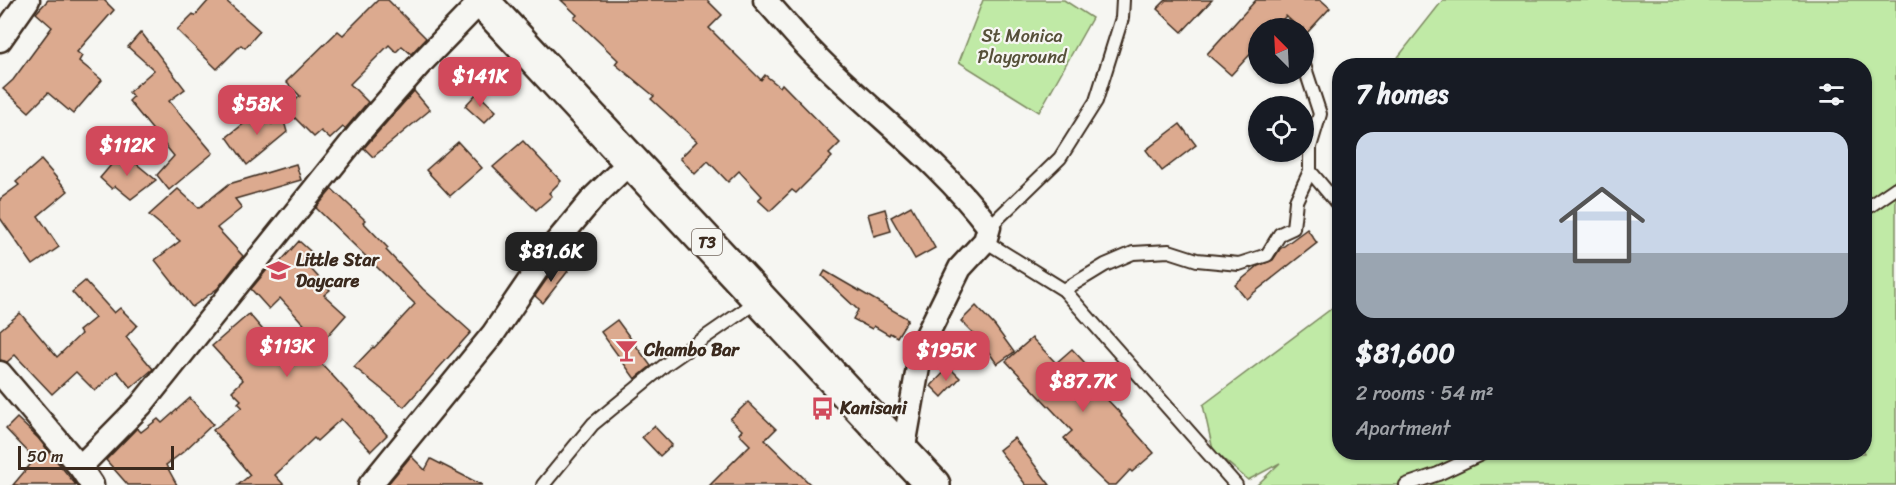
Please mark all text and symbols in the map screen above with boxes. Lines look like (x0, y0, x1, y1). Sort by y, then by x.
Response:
north arrow (1248, 18, 1314, 84)
map controls (1248, 18, 1314, 162)
park label: St Monica Playground (978, 20, 1068, 73)
pin: $141K (438, 57, 522, 108)
text: $141K (452, 59, 508, 94)
text: 7 homes (1356, 71, 1448, 117)
icon: filters (1815, 78, 1848, 111)
pin: $58K (221, 85, 293, 136)
text: $58K (232, 87, 282, 122)
button: locate (1248, 96, 1314, 162)
pin: $112K (85, 126, 169, 177)
text: $112K (100, 128, 154, 163)
icon: home (1548, 171, 1656, 279)
road number: T3 (692, 229, 722, 255)
pin: $81.6K (502, 232, 600, 283)
text: $81.6K (519, 234, 583, 269)
place label: Little Star Daycare (296, 244, 380, 297)
school or university icon: Little Star Daycare (265, 257, 291, 283)
pin: $113K (245, 327, 329, 378)
text: $113K (260, 329, 314, 364)
text: $81,600 (1356, 330, 1455, 376)
pin: $195K (904, 331, 988, 382)
text: $195K (917, 333, 975, 368)
place label: Chambo Bar (643, 334, 740, 366)
bar icon: Chambo Bar (613, 337, 639, 363)
pin: $87.7K (1034, 362, 1132, 413)
text: $87.7K (1050, 364, 1116, 399)
text: 2 rooms · 54 m² (1356, 376, 1494, 411)
place label: Kanisani (839, 392, 908, 424)
bus stop icon: Kanisani (809, 395, 835, 421)
text: Apartment (1356, 411, 1450, 446)
text: 50 m (27, 442, 63, 471)
scale bar (18, 443, 174, 470)

